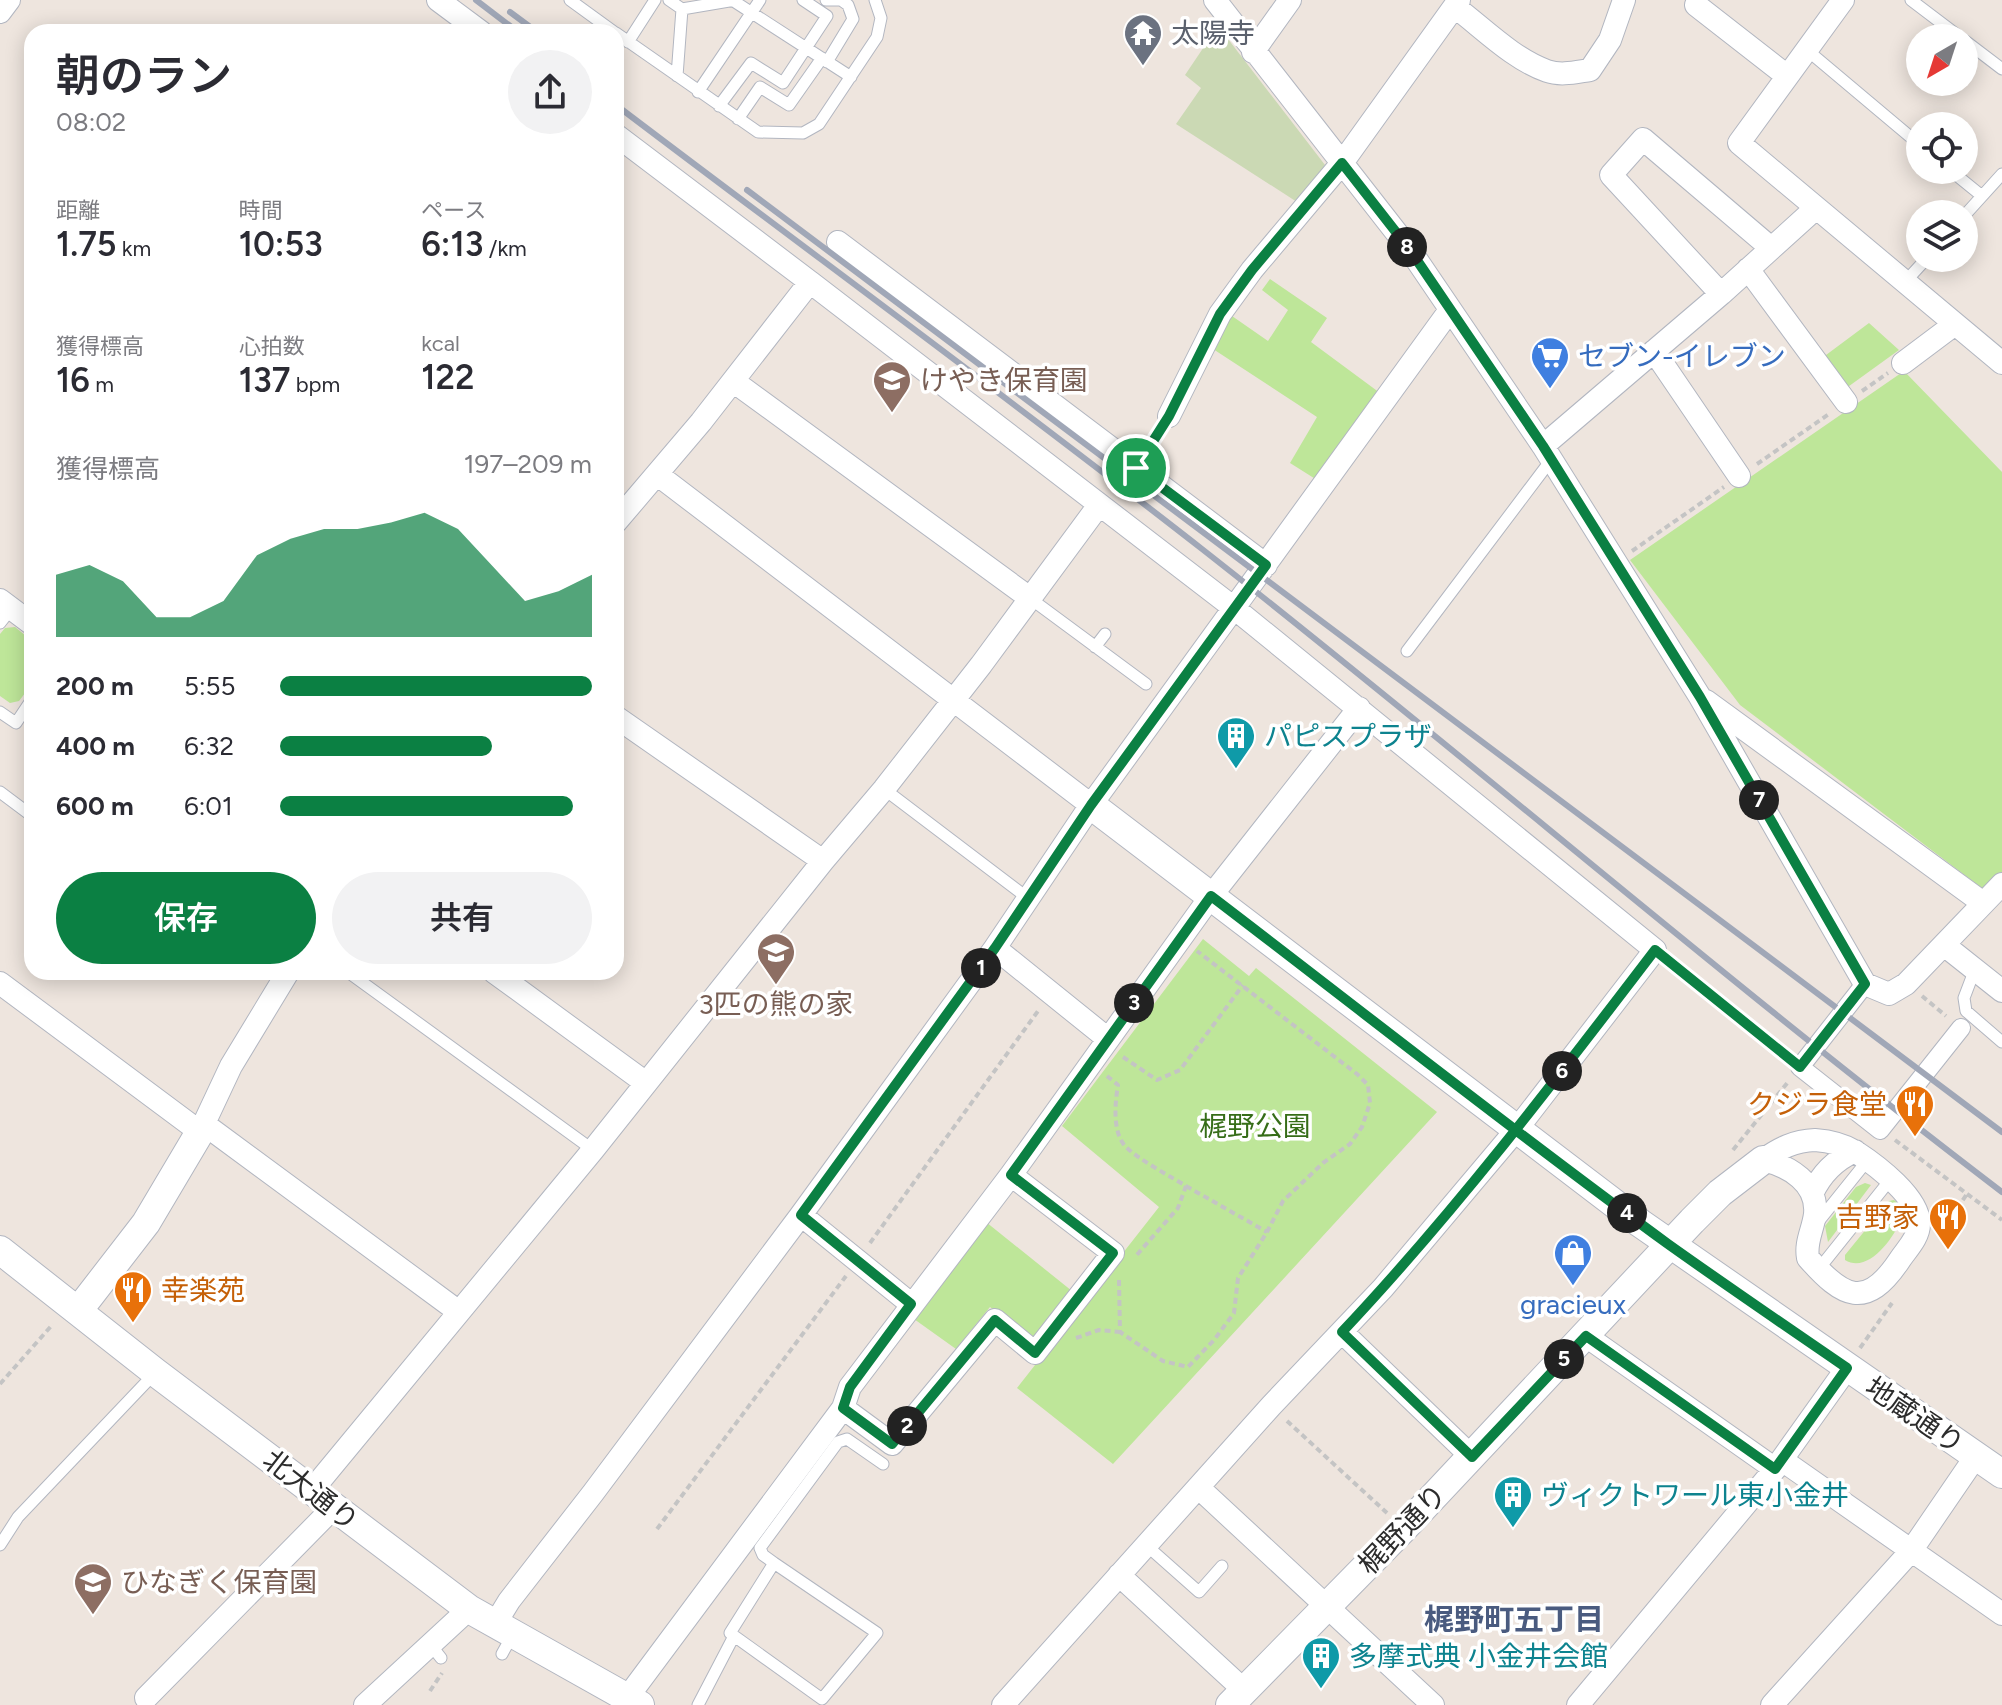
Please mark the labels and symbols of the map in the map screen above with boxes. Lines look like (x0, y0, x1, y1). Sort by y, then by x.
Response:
temple icon: 太陽寺 (1122, 12, 1164, 67)
place label: 太陽寺 (1171, 16, 1255, 50)
north arrow (1906, 24, 1978, 96)
pin: 8 (1387, 227, 1427, 267)
supermarket icon: セブン-イレブン (1529, 335, 1571, 390)
place label: セブン-イレブン (1578, 339, 1786, 373)
school or university icon: けやき保育園 (871, 359, 913, 414)
place label: けやき保育園 (920, 363, 1088, 397)
pin (1102, 434, 1170, 502)
building icon: パピスプラザ (1215, 715, 1257, 770)
place label: パピスプラザ (1264, 719, 1432, 753)
pin: 7 (1739, 780, 1779, 820)
school or university icon: 3匹の熊の家 (755, 931, 797, 986)
pin: 1 (961, 948, 1001, 988)
pin: 3 (1114, 983, 1154, 1023)
place label: 3匹の熊の家 (698, 987, 854, 1021)
pin: 6 (1542, 1051, 1582, 1091)
restaurant icon: クジラ食堂 (1894, 1083, 1936, 1138)
place label: クジラ食堂 (1747, 1087, 1887, 1121)
park label: 梶野公園 (1199, 1109, 1311, 1143)
pin: 4 (1607, 1193, 1647, 1233)
restaurant icon: 吉野家 (1927, 1196, 1969, 1251)
place label: 吉野家 (1836, 1200, 1920, 1234)
shop icon: gracieux (1552, 1232, 1594, 1287)
restaurant icon: 幸楽苑 (112, 1269, 154, 1324)
place label: 幸楽苑 (161, 1273, 245, 1307)
place label: gracieux (1520, 1287, 1627, 1321)
pin: 5 (1544, 1339, 1584, 1379)
street label: 地蔵通り (1859, 1370, 1971, 1460)
pin: 2 (887, 1406, 927, 1446)
street label: 北大通り (256, 1442, 366, 1538)
building icon: ヴィクトワール東小金井 (1492, 1474, 1534, 1529)
street label: 梶野通り (1351, 1477, 1453, 1581)
place label: ヴィクトワール東小金井 (1541, 1478, 1849, 1512)
school or university icon: ひなぎく保育園 (72, 1561, 114, 1616)
place label: ひなぎく保育園 (121, 1565, 318, 1599)
district label: 梶野町五丁目 (1424, 1601, 1604, 1638)
building icon: 多摩式典 小金井会館 (1300, 1635, 1342, 1690)
place label: 多摩式典 小金井会館 (1349, 1639, 1608, 1673)

